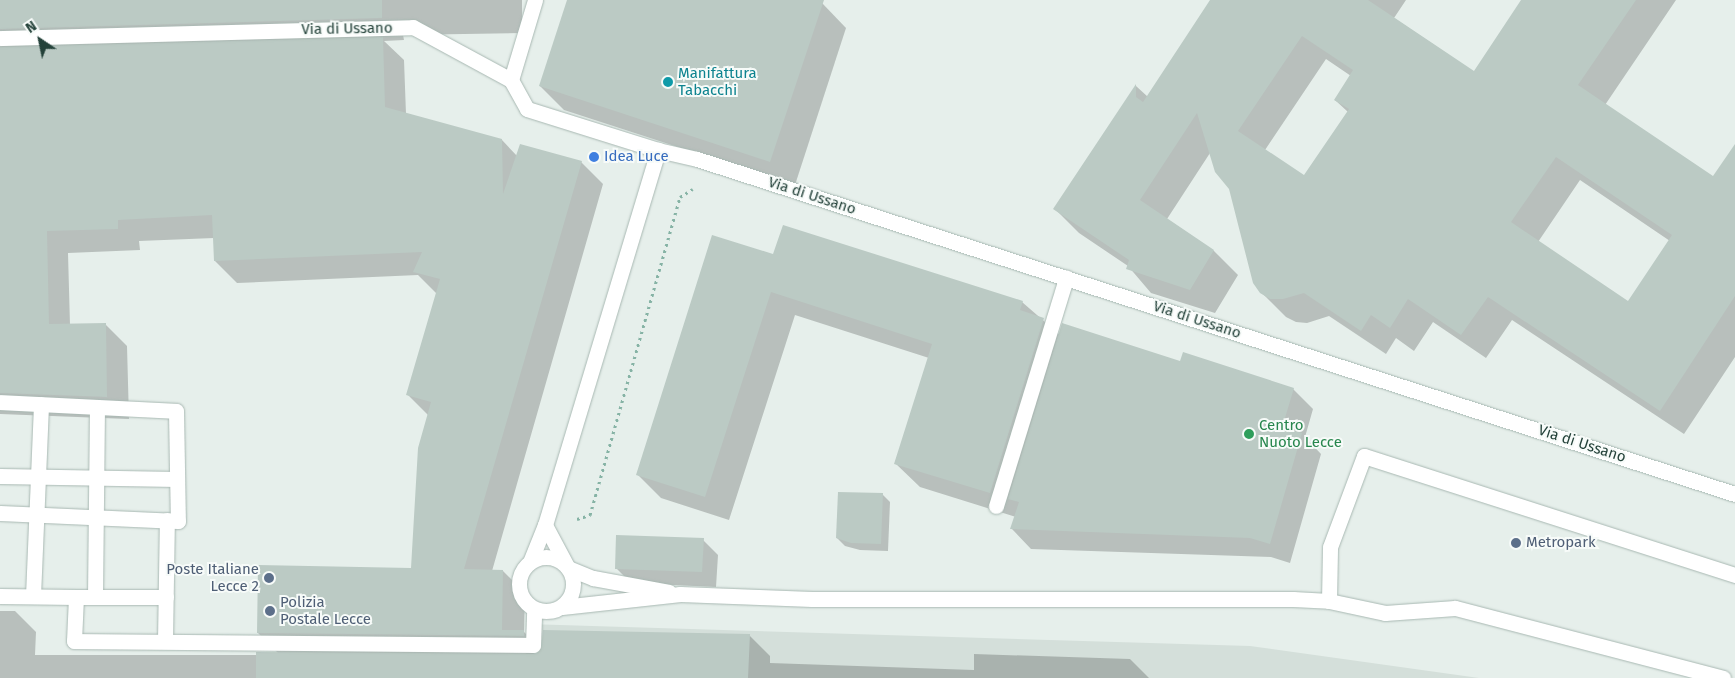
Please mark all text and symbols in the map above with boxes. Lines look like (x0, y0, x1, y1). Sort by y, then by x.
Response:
north arrow (15, 15, 65, 65)
text: N (23, 18, 40, 37)
street label: Via di Ussano (301, 19, 393, 39)
place label: Manifattura Tabacchi (678, 64, 757, 99)
marker: Manifattura Tabacchi (662, 76, 674, 88)
place label: Idea Luce (604, 148, 669, 166)
marker: Idea Luce (588, 151, 600, 163)
street label: Via di Ussano (766, 173, 858, 219)
street label: Via di Ussano (1151, 297, 1243, 343)
place label: Centro Nuoto Lecce (1259, 416, 1342, 451)
street label: Via di Ussano (1536, 421, 1628, 467)
marker: Centro Nuoto Lecce (1243, 428, 1255, 440)
place label: Metropark (1526, 534, 1596, 552)
marker: Metropark (1510, 537, 1522, 549)
place label: Poste Italiane Lecce 2 (166, 560, 259, 595)
marker: Poste Italiane Lecce 2 (263, 572, 275, 584)
place label: Polizia Postale Lecce (280, 593, 371, 628)
marker: Polizia Postale Lecce (264, 605, 276, 617)

